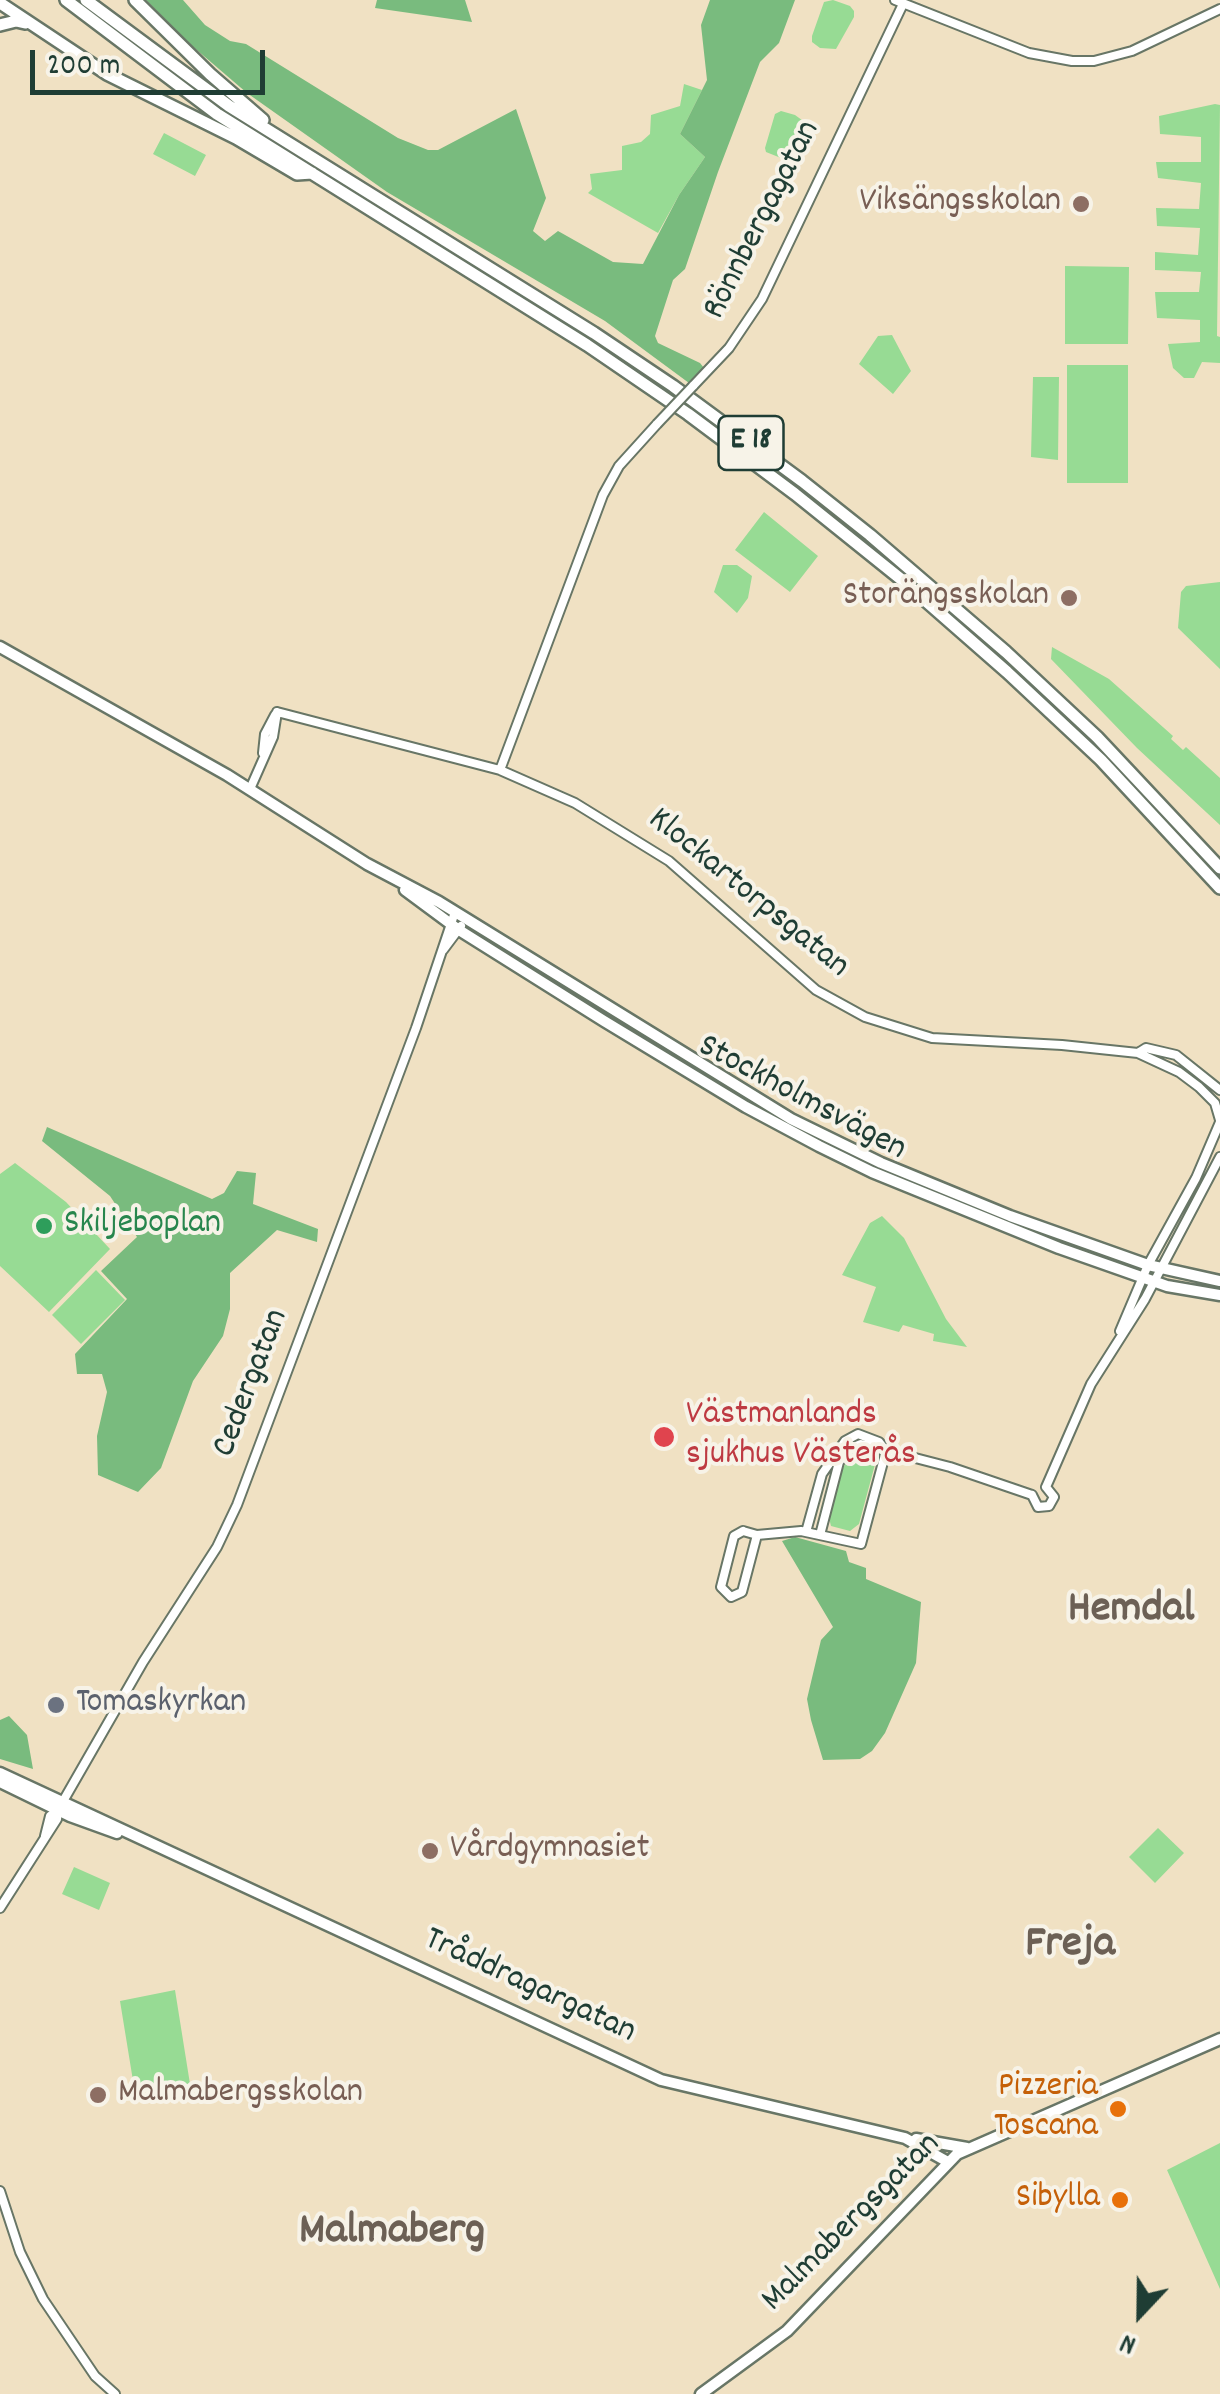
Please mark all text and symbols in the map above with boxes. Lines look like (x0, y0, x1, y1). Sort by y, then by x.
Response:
scale bar (35, 30, 270, 92)
text: 200 m (47, 46, 120, 89)
street label: Rönnbergagatan (696, 115, 832, 327)
place label: Viksängsskolan (859, 183, 1061, 225)
marker: Viksängsskolan (1070, 193, 1092, 215)
road number: E 18 (718, 416, 784, 470)
place label: Storängsskolan (843, 577, 1049, 619)
marker: Storängsskolan (1058, 587, 1080, 609)
street label: Klockartorpsgatan (638, 801, 856, 989)
street label: Stockholmsvägen (690, 1027, 912, 1173)
place label: Skiljeboplan (64, 1205, 221, 1247)
marker: Skiljeboplan (33, 1215, 55, 1237)
street label: Cedergatan (206, 1304, 300, 1464)
place label: Västmanlands sjukhus Västerås (686, 1396, 916, 1478)
marker: Västmanlands sjukhus Västerås (651, 1424, 677, 1450)
district label: Hemdal (1068, 1586, 1194, 1640)
place label: Tomaskyrkan (76, 1684, 246, 1726)
marker: Tomaskyrkan (45, 1694, 67, 1716)
place label: Vårdgymnasiet (450, 1830, 649, 1872)
marker: Vårdgymnasiet (419, 1840, 441, 1862)
street label: Tråddragargatan (417, 1921, 641, 2055)
district label: Freja (1025, 1921, 1115, 1975)
place label: Pizzeria Toscana (994, 2068, 1098, 2150)
place label: Malmabergsskolan (118, 2074, 363, 2116)
marker: Malmabergsskolan (87, 2084, 109, 2106)
marker: Pizzeria Toscana (1107, 2098, 1129, 2120)
street label: Malmabergsgatan (755, 2126, 951, 2322)
place label: Sibylla (1016, 2179, 1100, 2221)
marker: Sibylla (1109, 2189, 1131, 2211)
district label: Malmaberg (299, 2208, 485, 2262)
north arrow (1090, 2264, 1190, 2364)
text: N (1115, 2321, 1143, 2363)

